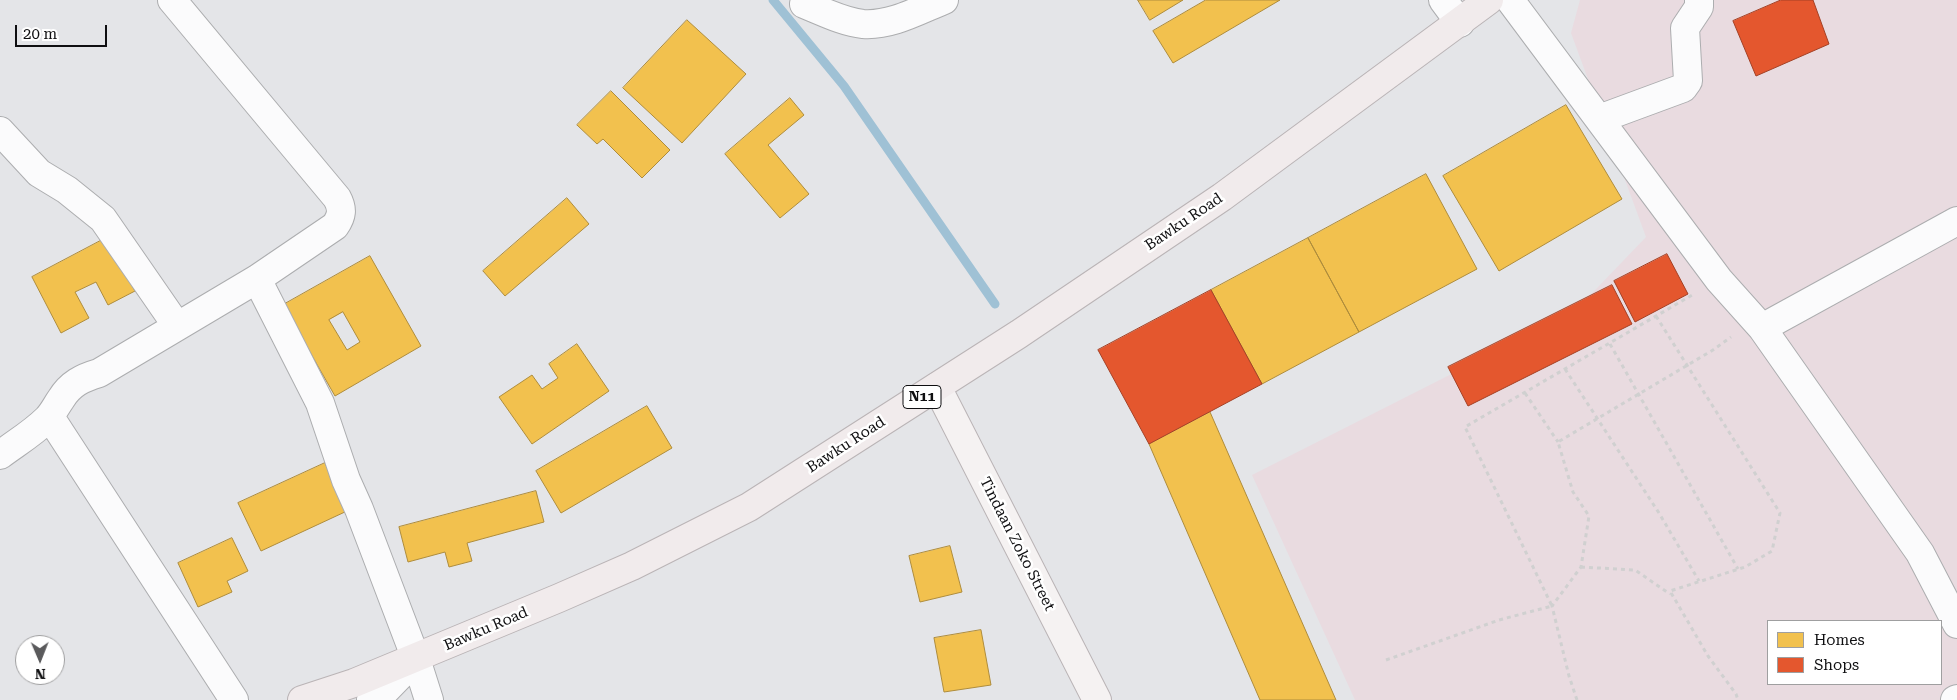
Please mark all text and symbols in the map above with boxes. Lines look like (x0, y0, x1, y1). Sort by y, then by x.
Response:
scale bar (18, 15, 110, 47)
text: 20 m (23, 25, 57, 43)
street label: Bawku Road (1142, 189, 1226, 255)
road number: N11 (903, 386, 941, 408)
street label: Bawku Road (804, 413, 888, 477)
street label: Tindaan Zoko Street (976, 474, 1058, 614)
street label: Bawku Road (441, 603, 531, 655)
legend (1767, 620, 1942, 685)
text: Homes (1814, 631, 1865, 649)
north arrow (15, 635, 65, 685)
text: Shops (1814, 656, 1859, 674)
text: N (35, 666, 46, 682)

